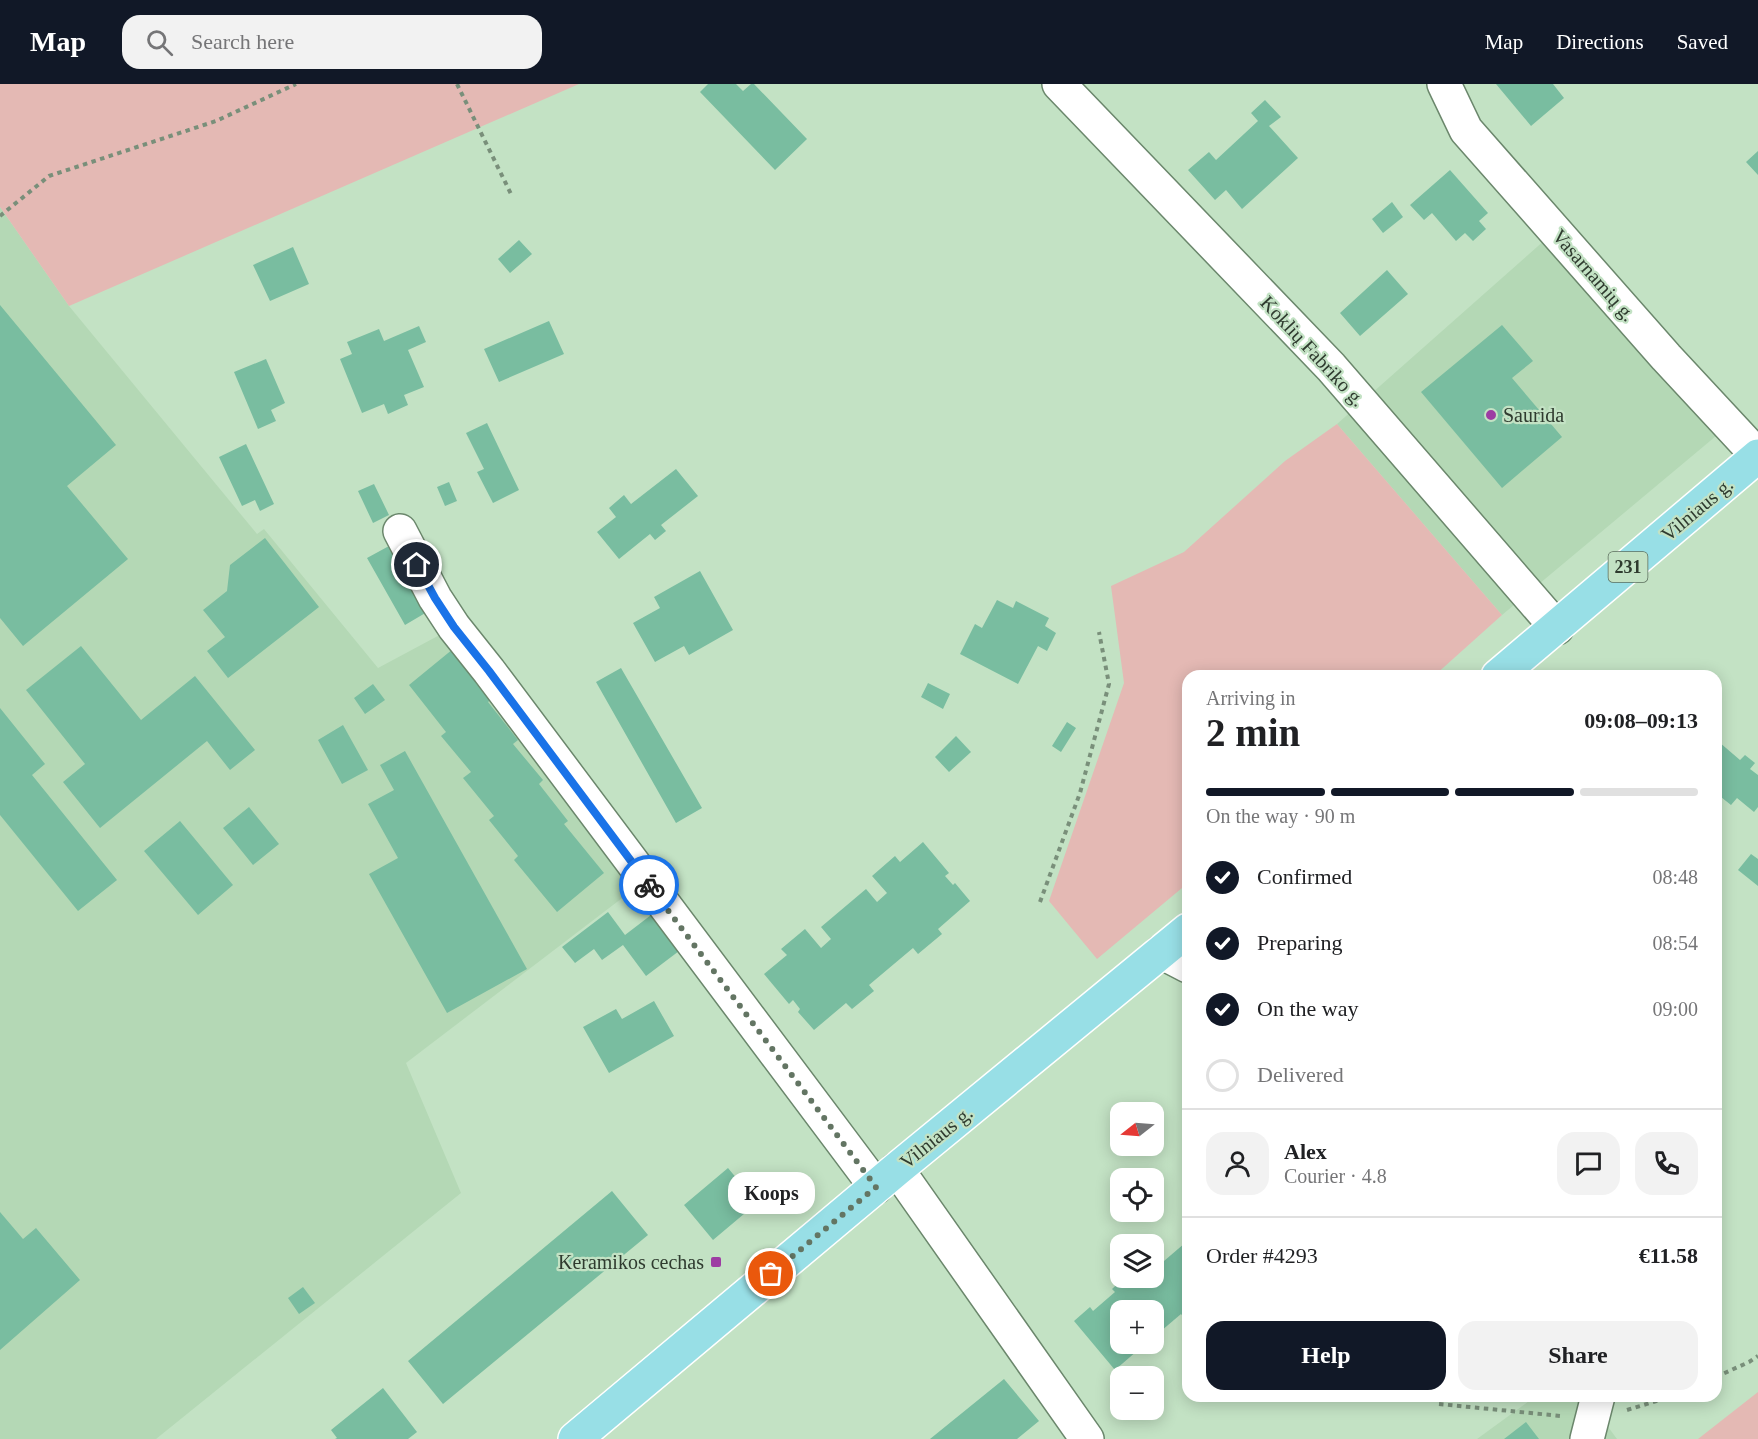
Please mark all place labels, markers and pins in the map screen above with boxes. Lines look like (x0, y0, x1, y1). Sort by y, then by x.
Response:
place label: Saurida (1503, 404, 1564, 426)
marker: Saurida (1484, 408, 1498, 422)
pin (391, 539, 442, 590)
callout: Koops (728, 1172, 814, 1214)
pin (745, 1248, 796, 1299)
place label: Keramikos cechas (558, 1251, 704, 1273)
marker: Keramikos cechas (709, 1255, 723, 1269)

